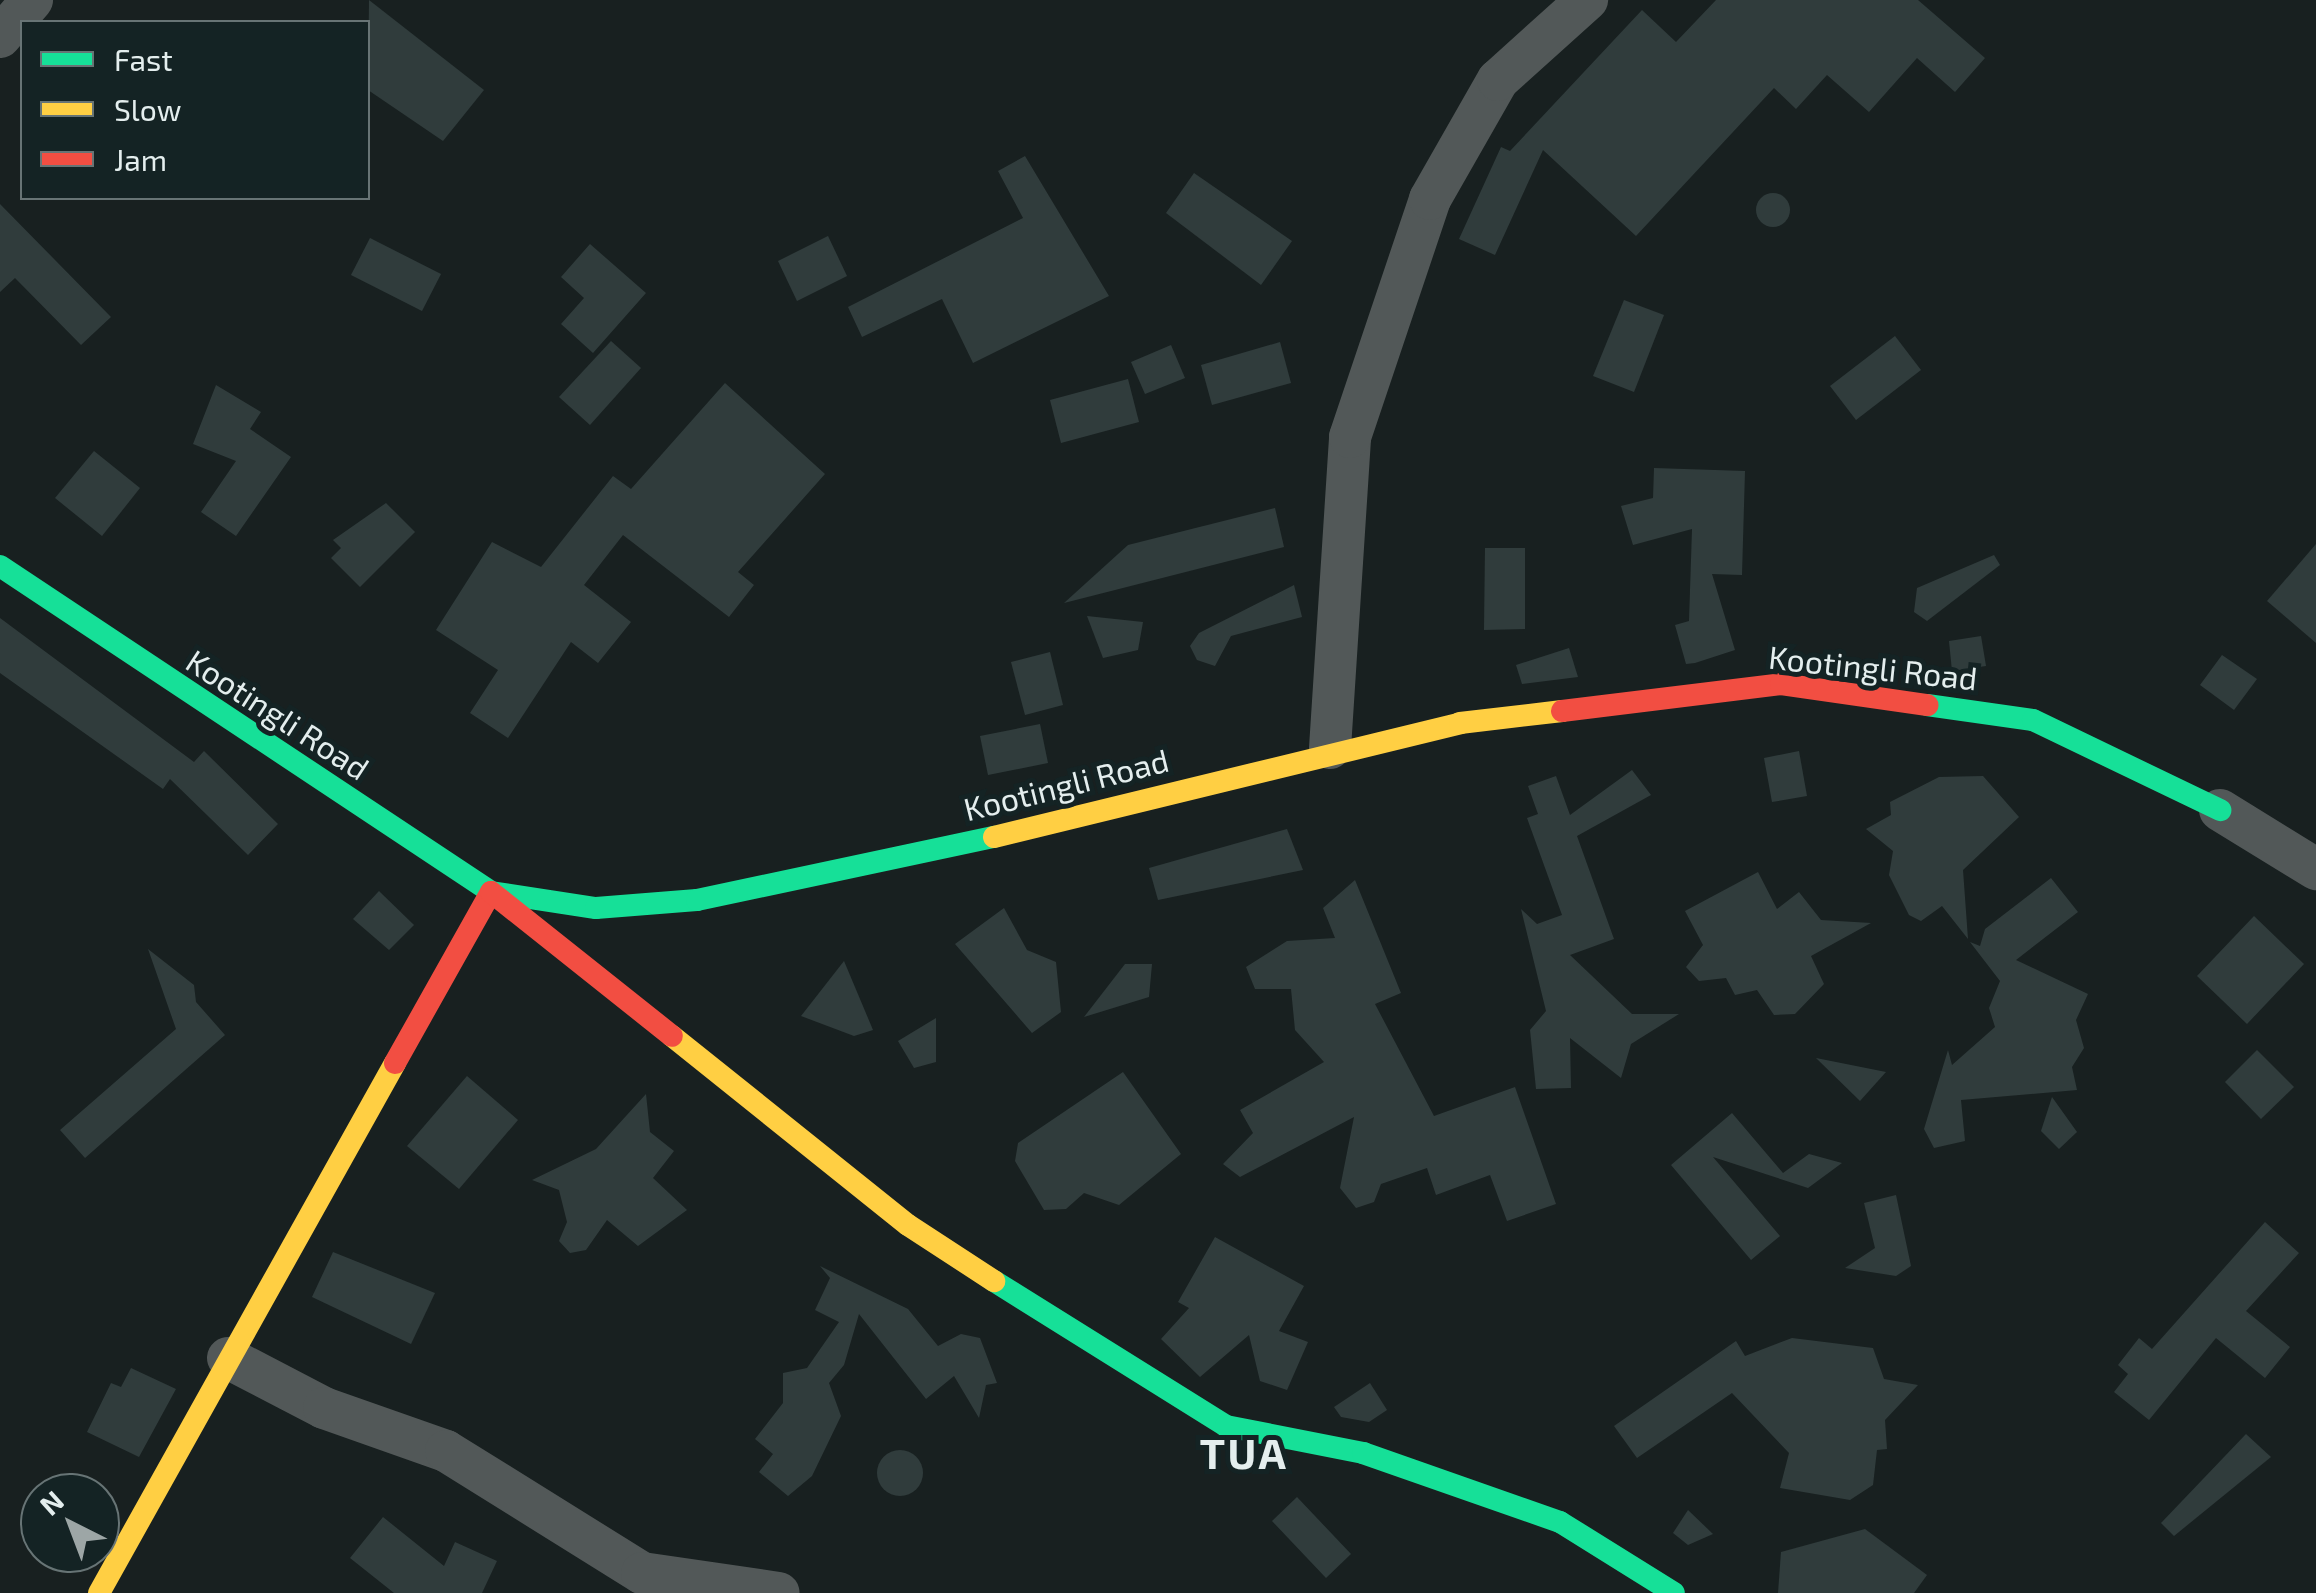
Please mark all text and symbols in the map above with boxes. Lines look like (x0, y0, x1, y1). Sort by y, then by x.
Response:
legend (20, 20, 370, 200)
text: Fast (114, 41, 173, 77)
text: Slow (114, 91, 181, 127)
text: Jam (114, 141, 167, 177)
street label: Kootingli Road (1767, 637, 1979, 697)
street label: Kootingli Road (180, 641, 376, 787)
street label: Kootingli Road (960, 740, 1172, 828)
district label: TUA (1200, 1427, 1288, 1477)
north arrow (20, 1473, 120, 1573)
text: N (32, 1483, 70, 1522)

